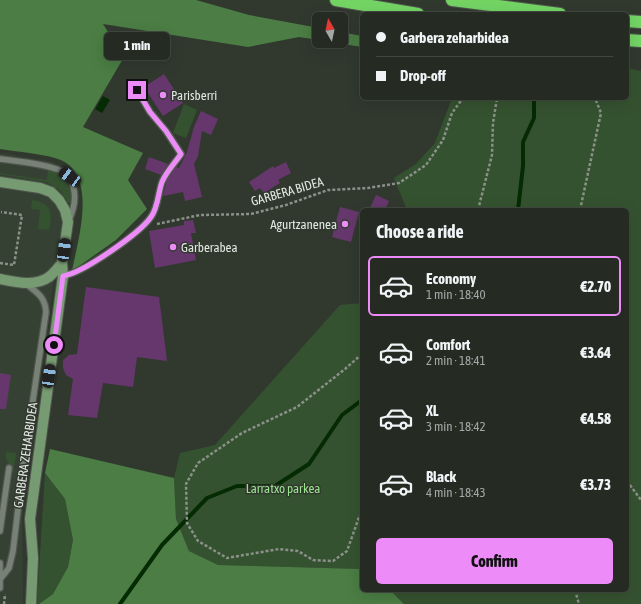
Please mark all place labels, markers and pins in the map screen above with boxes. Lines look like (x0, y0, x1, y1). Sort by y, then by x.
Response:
place label: Parisberri (171, 88, 217, 103)
marker: Parisberri (158, 90, 168, 100)
place label: Agurtzanenea (270, 217, 337, 232)
marker: Agurtzanenea (340, 219, 350, 229)
place label: Garberabea (181, 240, 238, 255)
marker: Garberabea (168, 242, 178, 252)

